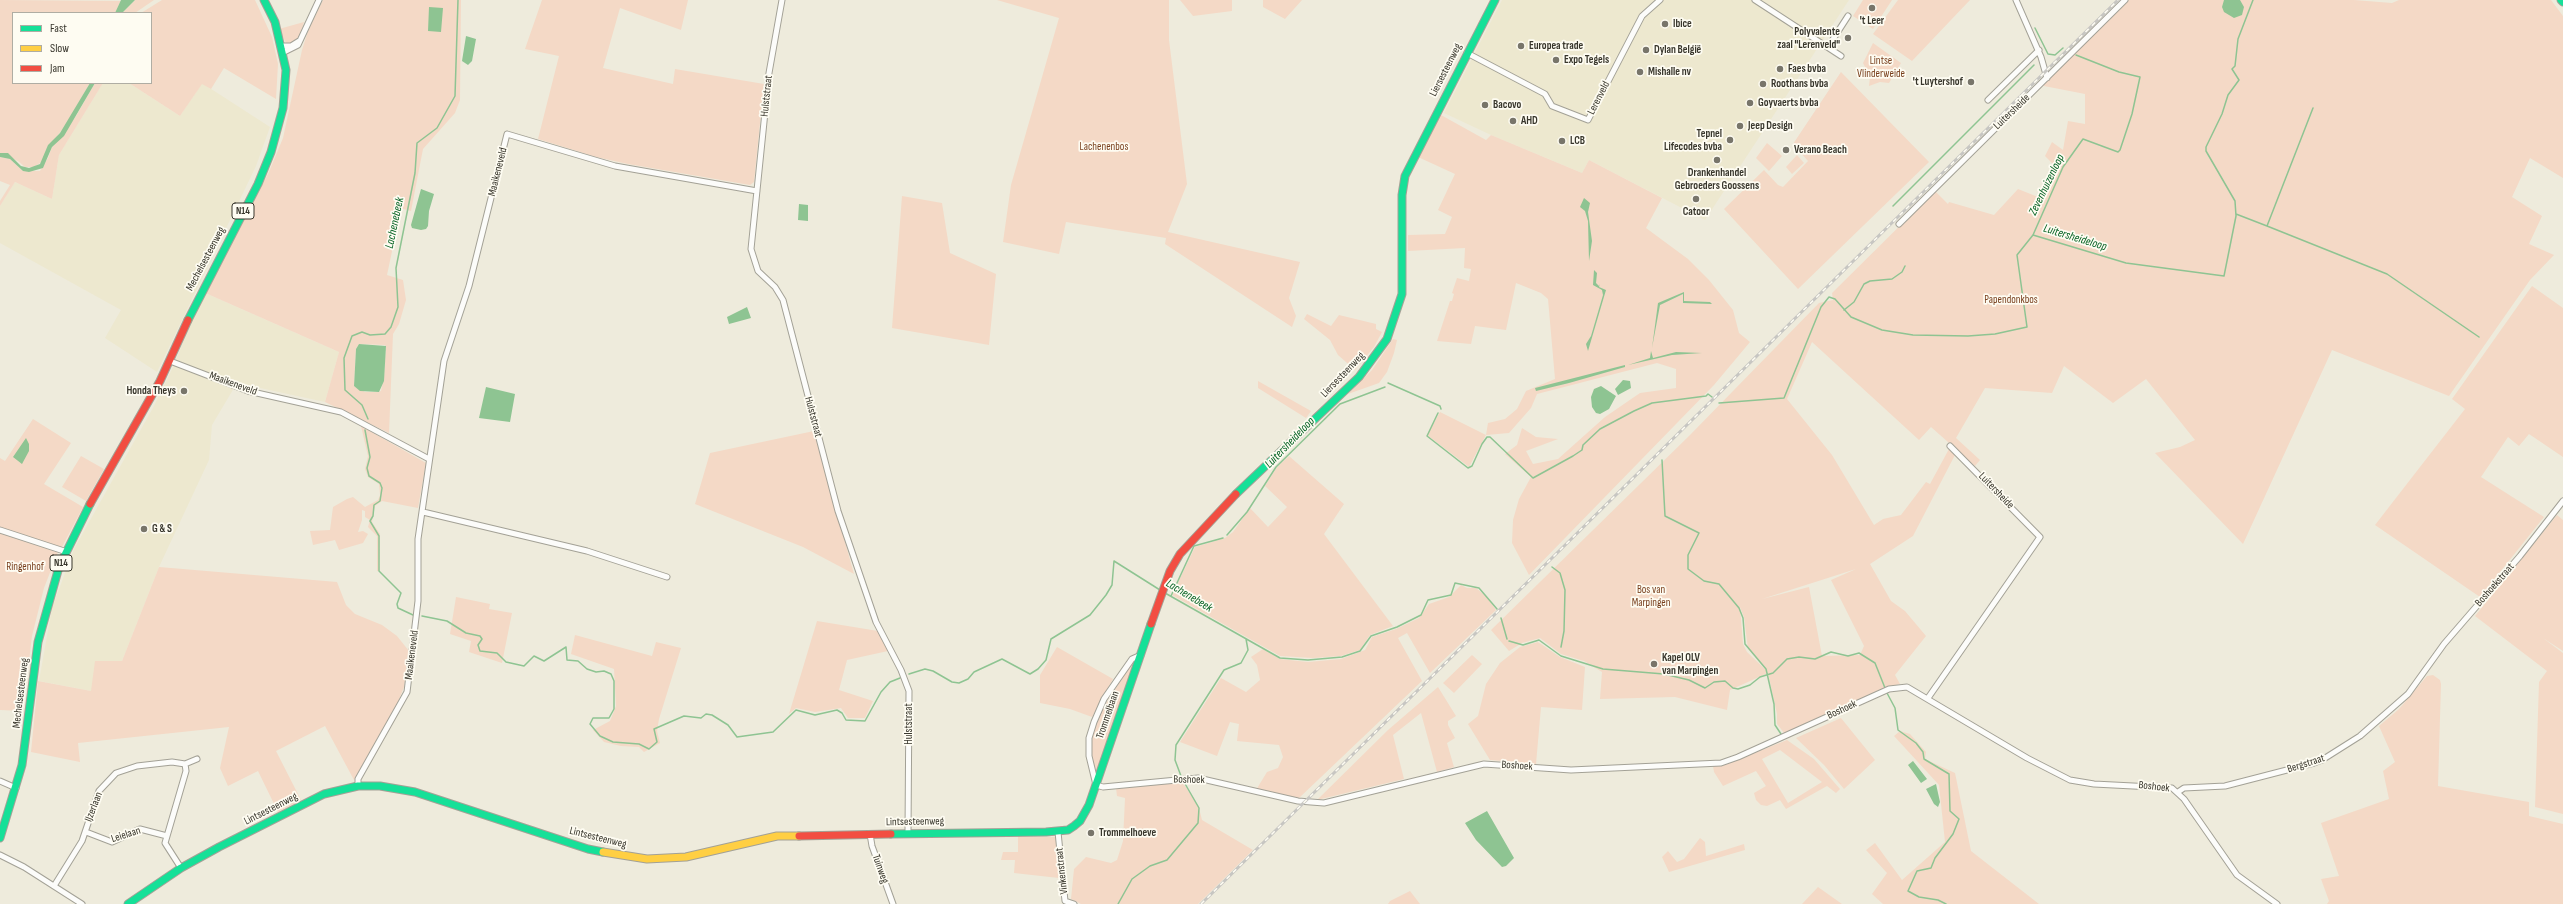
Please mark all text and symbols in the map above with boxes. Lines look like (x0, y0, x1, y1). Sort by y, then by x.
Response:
marker: 't Leer (1867, 3, 1877, 13)
legend (12, 12, 152, 84)
place label: 't Leer (1860, 14, 1884, 28)
place label: Ibice (1673, 17, 1692, 31)
marker: Ibice (1660, 19, 1670, 29)
text: Fast (50, 21, 67, 36)
place label: Polyvalente zaal "Lerenveld" (1777, 25, 1840, 51)
marker: Polyvalente zaal "Lerenveld" (1843, 33, 1853, 43)
place label: Europea trade (1529, 39, 1583, 53)
text: Slow (50, 41, 69, 56)
street label: Liersesteenweg (1427, 41, 1465, 99)
marker: Europea trade (1516, 41, 1526, 51)
place label: Dylan België (1654, 43, 1701, 57)
marker: Dylan België (1641, 45, 1651, 55)
place label: Expo Tegels (1564, 53, 1609, 67)
park label: Lintse Vlinderweide (1857, 54, 1905, 80)
marker: Expo Tegels (1551, 55, 1561, 65)
text: Jam (50, 61, 65, 76)
place label: Faes bvba (1788, 62, 1826, 76)
marker: Faes bvba (1775, 64, 1785, 74)
place label: Mishalle nv (1648, 65, 1691, 79)
marker: Mishalle nv (1635, 67, 1645, 77)
street label: Hulststraat (758, 75, 776, 117)
place label: 't Luytershof (1913, 75, 1963, 89)
place label: Roothans bvba (1771, 77, 1828, 91)
marker: 't Luytershof (1966, 77, 1976, 87)
street label: Lerenveld (1585, 79, 1613, 117)
marker: Roothans bvba (1758, 79, 1768, 89)
street label: Luitersheide (1991, 91, 2033, 133)
place label: Goyvaerts bvba (1758, 96, 1818, 110)
place label: Bacovo (1493, 98, 1521, 112)
marker: Goyvaerts bvba (1745, 98, 1755, 108)
marker: Bacovo (1480, 100, 1490, 110)
place label: AHD (1521, 114, 1538, 128)
marker: AHD (1508, 116, 1518, 126)
place label: Jeep Design (1748, 119, 1793, 133)
marker: Jeep Design (1735, 121, 1745, 131)
place label: Tepnel Lifecodes bvba (1664, 127, 1722, 153)
place label: LCB (1570, 134, 1585, 148)
marker: Tepnel Lifecodes bvba (1725, 135, 1735, 145)
marker: LCB (1557, 136, 1567, 146)
park label: Lachenenbos (1080, 140, 1128, 154)
place label: Verano Beach (1794, 143, 1847, 157)
marker: Verano Beach (1781, 145, 1791, 155)
street label: Maaikeneveld (486, 146, 510, 198)
water label: Zevenhuizenloop (2026, 152, 2068, 218)
marker: Drankenhandel Gebroeders Goossens (1712, 155, 1722, 165)
place label: Drankenhandel Gebroeders Goossens (1675, 166, 1759, 192)
marker: Catoor (1691, 194, 1701, 204)
water label: Lachenebeek (383, 196, 407, 250)
road number: N14 (232, 203, 254, 219)
place label: Catoor (1683, 205, 1709, 219)
water label: Luitersheideloop (2042, 222, 2108, 254)
street label: Mechelsesteenweg (184, 225, 228, 293)
park label: Papendonkbos (1984, 293, 2038, 307)
street label: Liersesteenweg (1318, 350, 1368, 400)
street label: Maaikeneveld (207, 369, 259, 399)
place label: Honda Theys (126, 384, 176, 398)
marker: Honda Theys (179, 386, 189, 396)
street label: Hulststraat (801, 395, 825, 439)
water label: Luitersheideloop (1262, 414, 1318, 472)
street label: Luitersheide (1975, 470, 2017, 512)
place label: G & S (152, 522, 172, 536)
marker: G & S (139, 524, 149, 534)
road number: N14 (50, 555, 72, 571)
park label: Ringenhof (6, 560, 44, 574)
street label: Boshoekstraat (2473, 561, 2517, 609)
water label: Lachenebeek (1163, 576, 1215, 616)
park label: Bos van Marpingen (1632, 583, 1670, 609)
street label: Maaikeneveld (402, 629, 422, 681)
place label: Kapel OLV van Marpingen (1662, 651, 1718, 677)
street label: Mechelsesteenweg (10, 657, 32, 729)
marker: Kapel OLV van Marpingen (1649, 659, 1659, 669)
street label: Trommelbaan (1094, 689, 1122, 741)
street label: Boshoek (1825, 697, 1859, 723)
street label: Hulststraat (902, 703, 916, 745)
street label: Bergstraat (2286, 752, 2326, 776)
street label: Boshoek (1501, 758, 1533, 774)
street label: Boshoek (1173, 773, 1205, 787)
street label: Boshoek (2138, 779, 2170, 795)
street label: IJzerlaan (82, 790, 106, 824)
street label: Lintsesteenweg (242, 790, 300, 828)
street label: Lintsesteenweg (886, 815, 944, 829)
street label: Leielaan (110, 824, 142, 846)
street label: Lintsesteenweg (568, 825, 628, 851)
place label: Trommelhoeve (1099, 826, 1156, 840)
marker: Trommelhoeve (1086, 828, 1096, 838)
street label: Vinkenstraat (1053, 847, 1071, 895)
street label: Tuinweg (869, 853, 891, 885)

